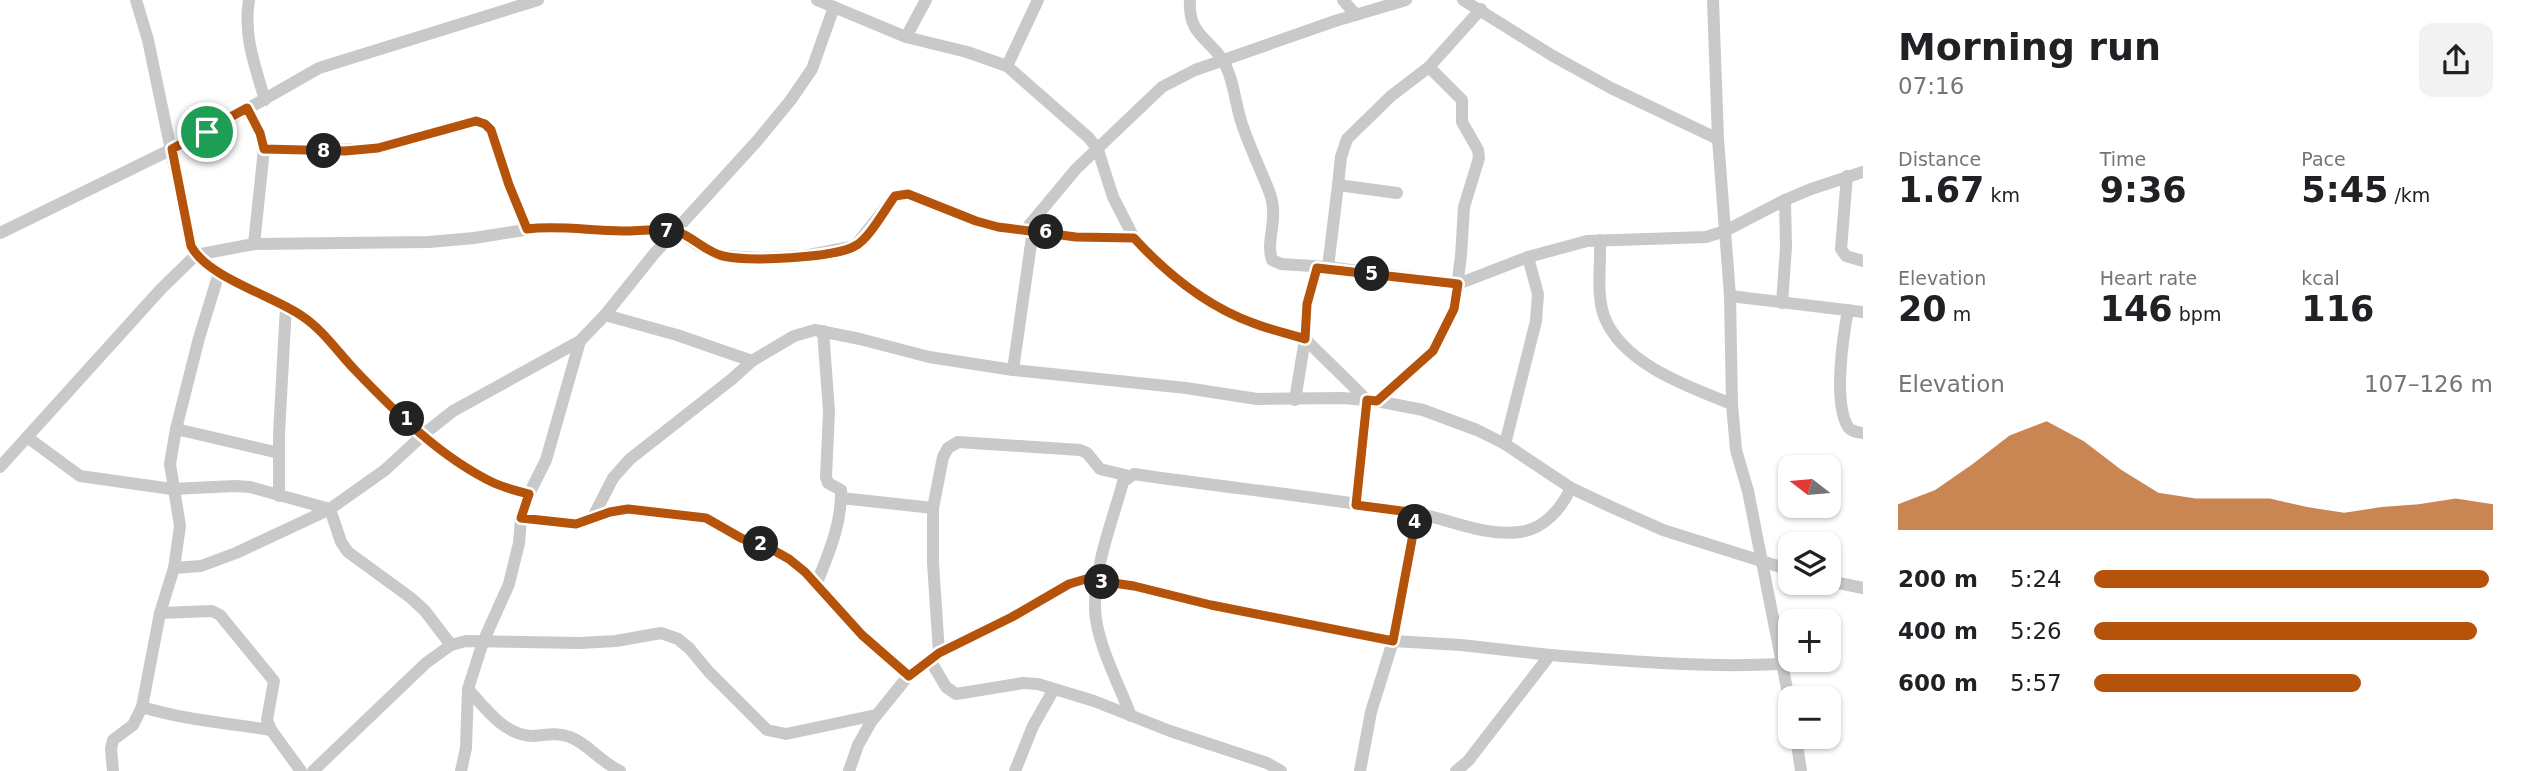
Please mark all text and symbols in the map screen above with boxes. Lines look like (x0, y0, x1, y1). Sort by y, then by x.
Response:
button: share (2419, 23, 2493, 97)
text: Morning run (1898, 25, 2161, 69)
text: 07:16 (1898, 73, 1964, 99)
pin (177, 102, 237, 162)
icon: arrive (188, 113, 226, 151)
pin: 8 (306, 134, 342, 168)
text: 8 (317, 139, 330, 161)
text: Distance (1898, 148, 1981, 170)
text: Time (2100, 148, 2146, 170)
text: Pace (2301, 148, 2346, 170)
text: 1.67 (1898, 170, 1984, 210)
text: 9:36 (2100, 170, 2187, 210)
text: 5:45 (2301, 170, 2388, 210)
text: km (1984, 184, 2020, 206)
text: /km (2388, 184, 2430, 206)
pin: 7 (650, 214, 684, 248)
pin: 6 (1028, 215, 1064, 250)
text: 7 (660, 219, 673, 241)
text: 6 (1039, 220, 1052, 242)
pin: 5 (1354, 256, 1390, 292)
text: 5 (1365, 262, 1378, 284)
text: Elevation (1898, 267, 1986, 289)
text: Heart rate (2100, 267, 2197, 289)
text: kcal (2301, 267, 2340, 289)
text: 20 (1898, 289, 1947, 329)
text: 146 (2100, 289, 2173, 329)
text: 116 (2301, 289, 2374, 329)
text: m (1947, 303, 1971, 325)
text: bpm (2173, 303, 2221, 325)
text: Elevation (1898, 371, 2005, 397)
text: 107–126 m (2364, 371, 2493, 397)
pin: 1 (390, 402, 424, 436)
text: 1 (400, 407, 413, 429)
north arrow (1778, 455, 1841, 518)
map controls (1778, 455, 1841, 749)
pin: 4 (1398, 504, 1432, 540)
text: 4 (1408, 510, 1421, 532)
pin: 2 (744, 526, 778, 562)
text: 2 (754, 532, 767, 554)
button: layers (1778, 532, 1841, 595)
pin: 3 (1084, 564, 1120, 600)
text: 200 m (1898, 566, 1978, 592)
text: 5:24 (2010, 566, 2062, 592)
text: 3 (1095, 570, 1108, 592)
button: + (1778, 609, 1841, 672)
text: 400 m (1898, 618, 1978, 644)
text: 5:26 (2010, 618, 2062, 644)
text: 600 m (1898, 670, 1978, 696)
text: 5:57 (2010, 670, 2062, 696)
button: − (1778, 686, 1841, 749)

